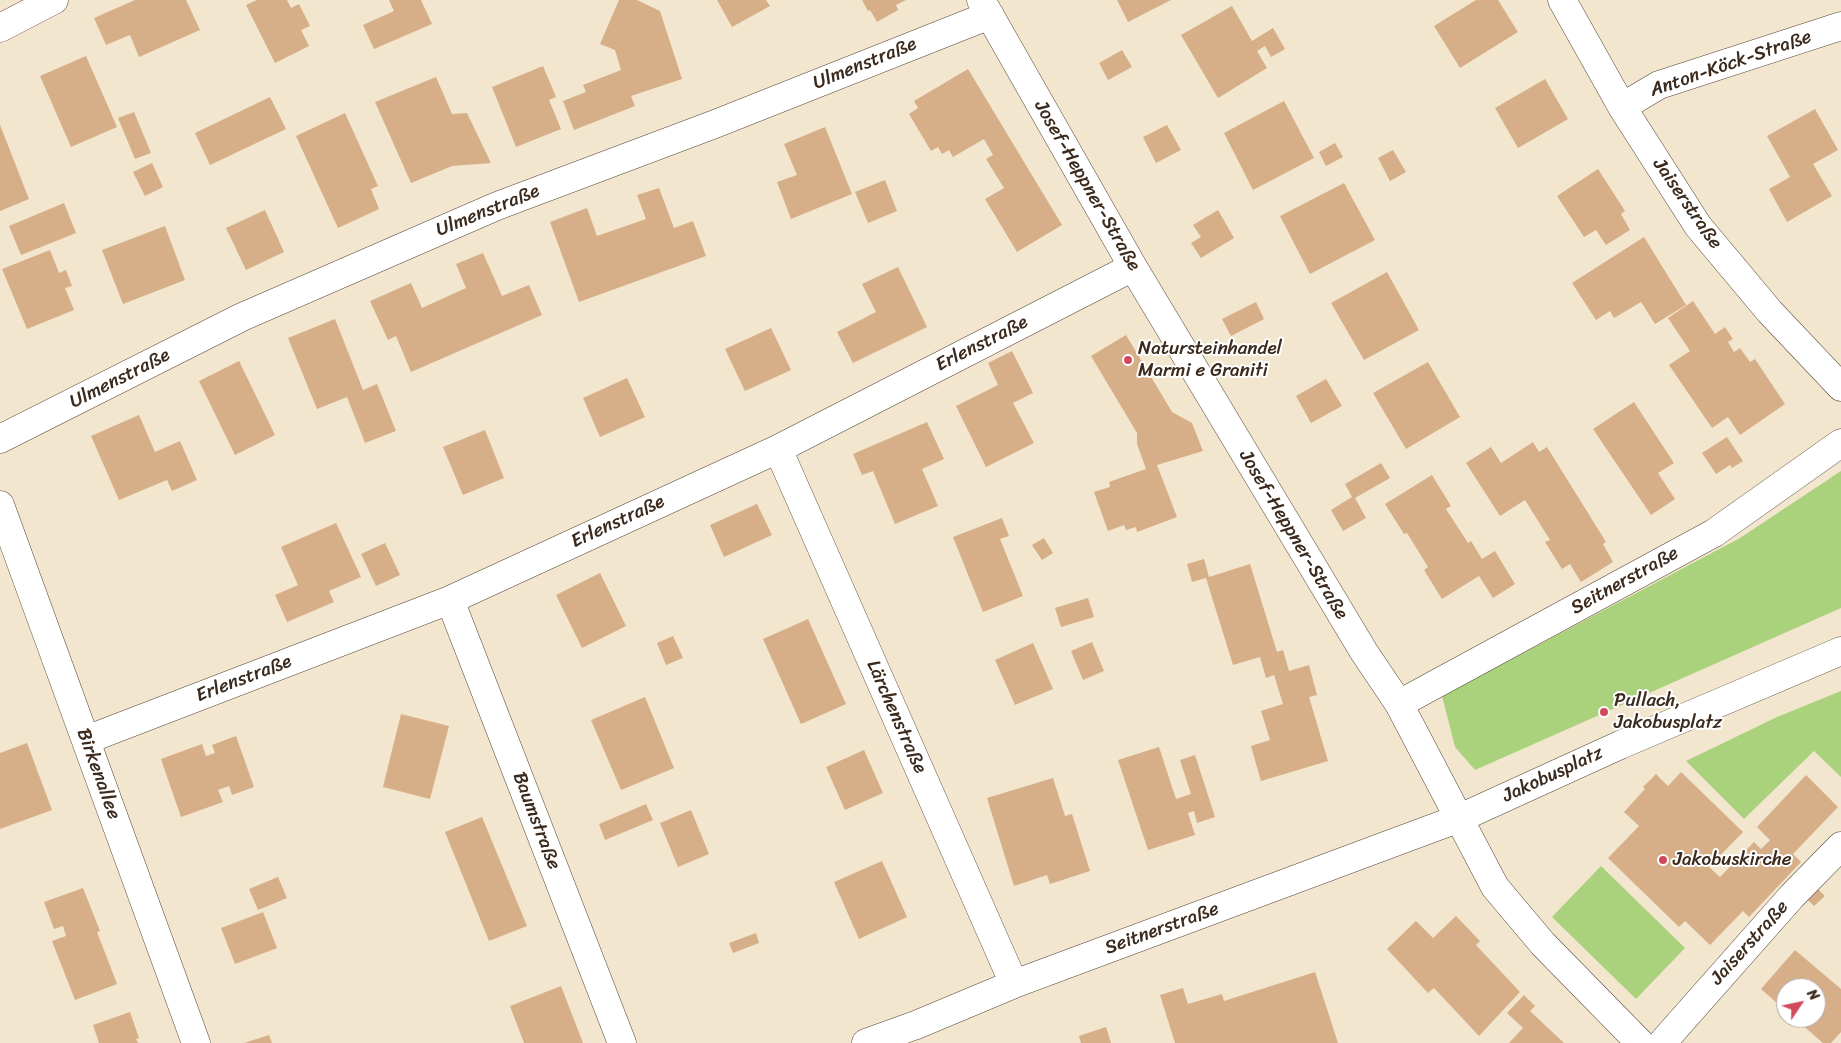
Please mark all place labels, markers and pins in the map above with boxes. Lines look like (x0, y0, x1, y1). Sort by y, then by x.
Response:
place label: Natursteinhandel Marmi e Graniti (1138, 338, 1282, 382)
marker: Natursteinhandel Marmi e Graniti (1122, 354, 1134, 366)
place label: Pullach, Jakobusplatz (1614, 690, 1722, 734)
marker: Pullach, Jakobusplatz (1598, 706, 1610, 718)
place label: Jakobuskirche (1673, 849, 1792, 871)
marker: Jakobuskirche (1657, 854, 1669, 866)

